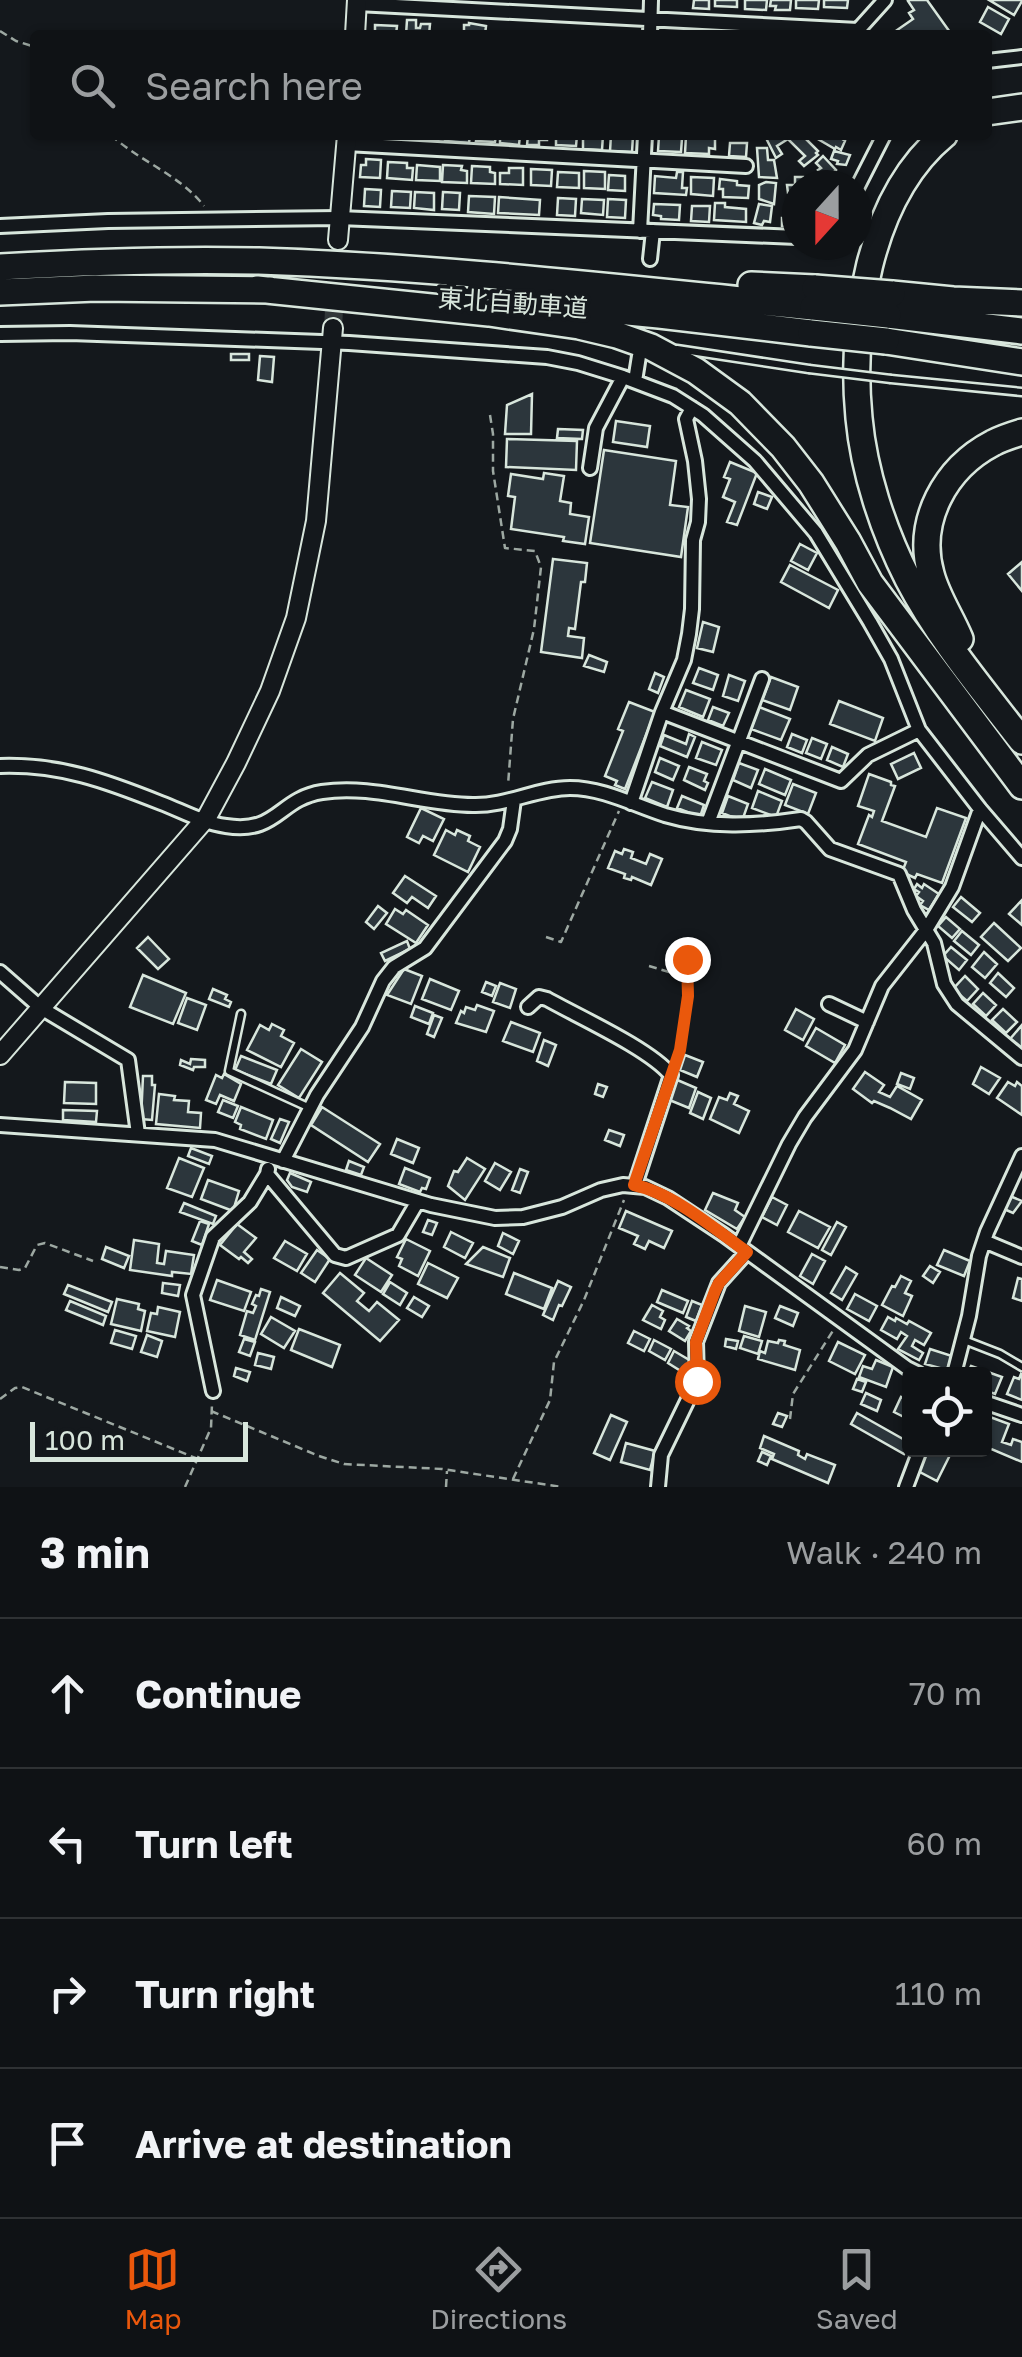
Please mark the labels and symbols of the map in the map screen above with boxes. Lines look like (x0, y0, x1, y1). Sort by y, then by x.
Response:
north arrow (782, 170, 872, 260)
street label: 東北自動車道 (437, 282, 589, 323)
route end (665, 937, 711, 983)
route start (675, 1359, 721, 1405)
scale bar (30, 1417, 248, 1462)

